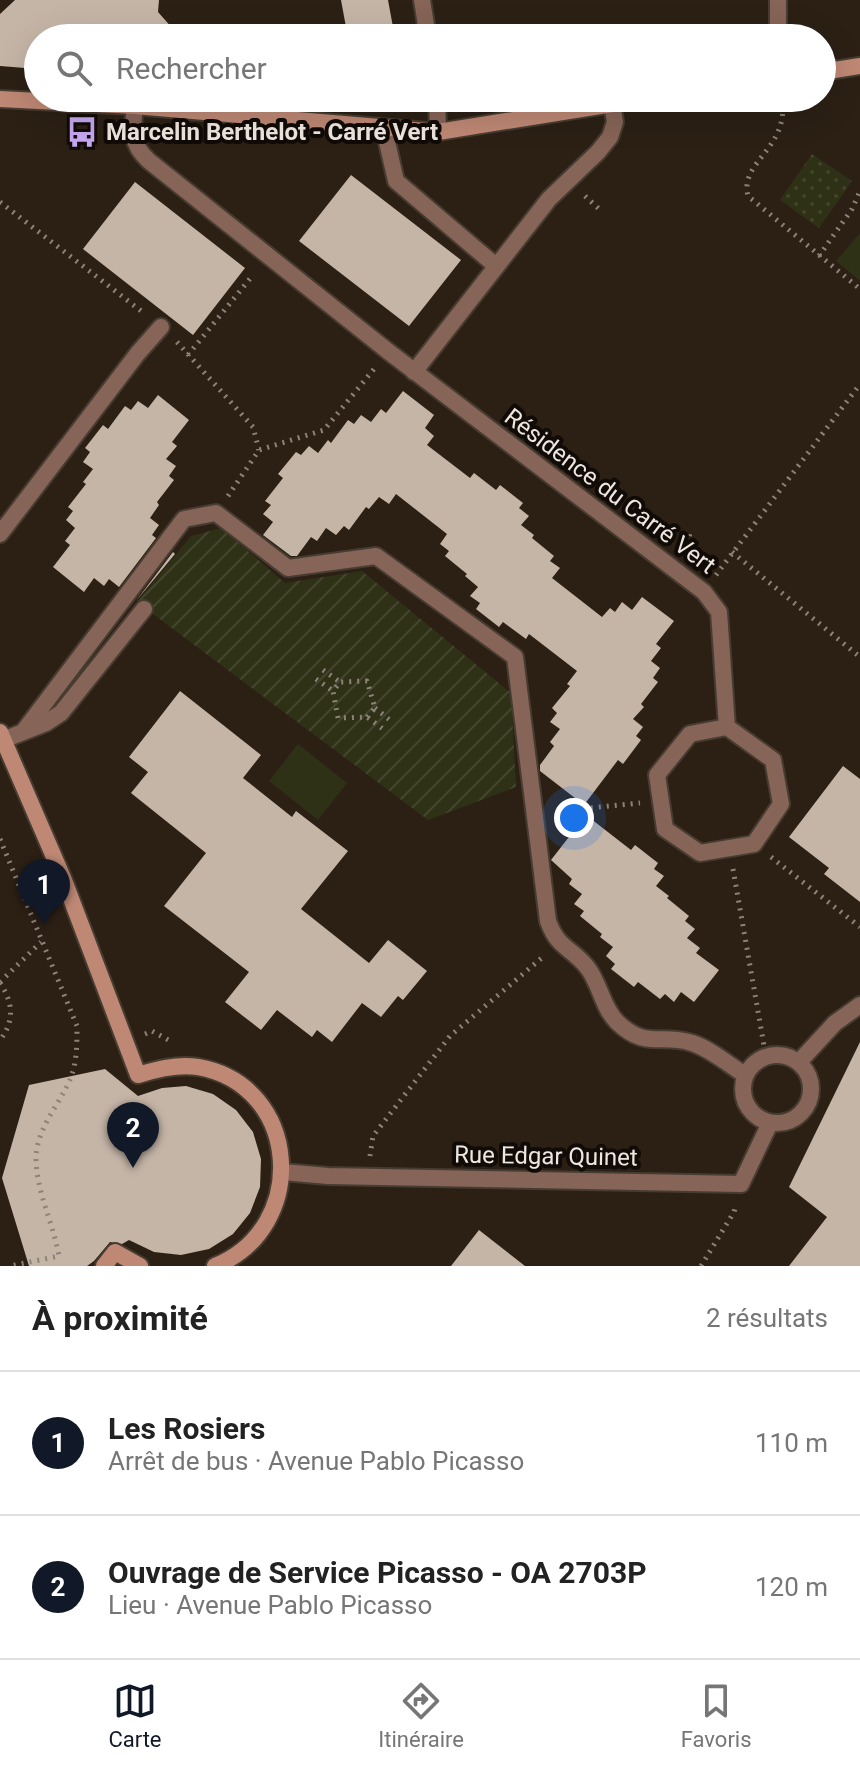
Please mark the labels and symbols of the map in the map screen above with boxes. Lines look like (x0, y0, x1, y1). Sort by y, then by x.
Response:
bus stop icon: Marcelin Berthelot - Carré Vert (65, 115, 99, 149)
place label: Marcelin Berthelot - Carré Vert (106, 118, 438, 146)
street label: Résidence du Carré Vert (499, 403, 721, 580)
your location (554, 798, 594, 838)
pin: 1 (18, 859, 70, 925)
pin: 2 (107, 1102, 159, 1168)
street label: Rue Edgar Quinet (454, 1140, 638, 1172)

